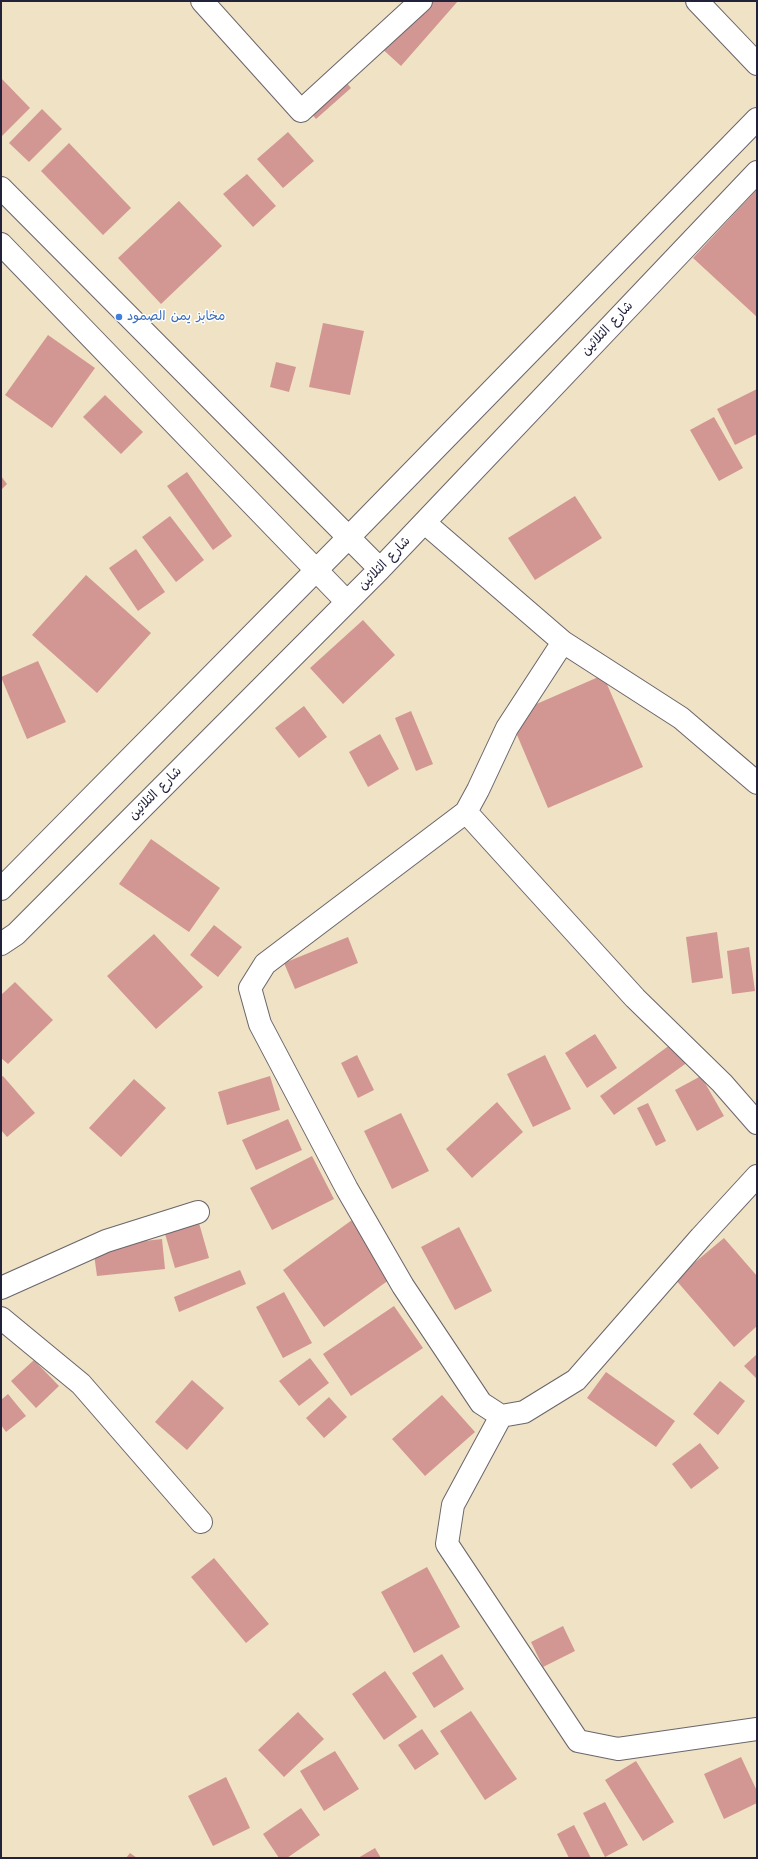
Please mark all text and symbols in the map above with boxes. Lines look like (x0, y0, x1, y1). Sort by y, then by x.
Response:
street label: شارع الثلاثين (579, 299, 637, 359)
place label: مخابز يمن الصمود (127, 309, 225, 325)
marker: مخابز يمن الصمود (114, 312, 124, 322)
street label: شارع الثلاثين (356, 534, 414, 594)
street label: شارع الثلاثين (126, 764, 186, 824)

